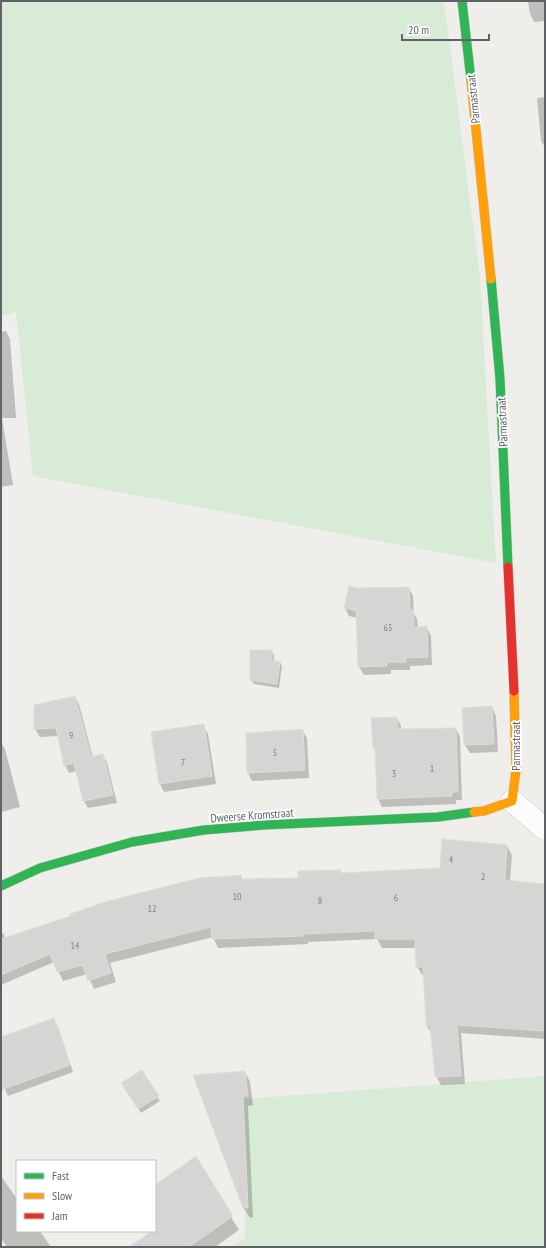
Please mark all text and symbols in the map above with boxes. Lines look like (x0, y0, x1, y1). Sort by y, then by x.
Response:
scale bar (402, 16, 489, 42)
text: 20 m (408, 22, 429, 37)
street label: Parmastraat (463, 73, 483, 124)
street label: Parmastraat (493, 396, 511, 447)
house number: 65 (384, 621, 393, 634)
street label: Parmastraat (508, 721, 523, 771)
house number: 9 (69, 729, 73, 742)
house number: 5 (273, 746, 277, 759)
house number: 7 (181, 756, 185, 769)
house number: 1 (430, 762, 434, 775)
house number: 3 (392, 767, 396, 780)
street label: Dweerse Kromstraat (210, 805, 295, 825)
house number: 4 (449, 853, 454, 866)
house number: 2 (481, 870, 485, 883)
house number: 10 (233, 890, 242, 903)
house number: 6 (394, 891, 399, 904)
house number: 8 (318, 894, 322, 907)
house number: 12 (148, 902, 157, 915)
house number: 14 (71, 939, 80, 952)
legend (16, 1160, 156, 1232)
text: Fast (52, 1168, 70, 1183)
text: Slow (52, 1188, 73, 1203)
text: Jam (51, 1208, 68, 1223)

